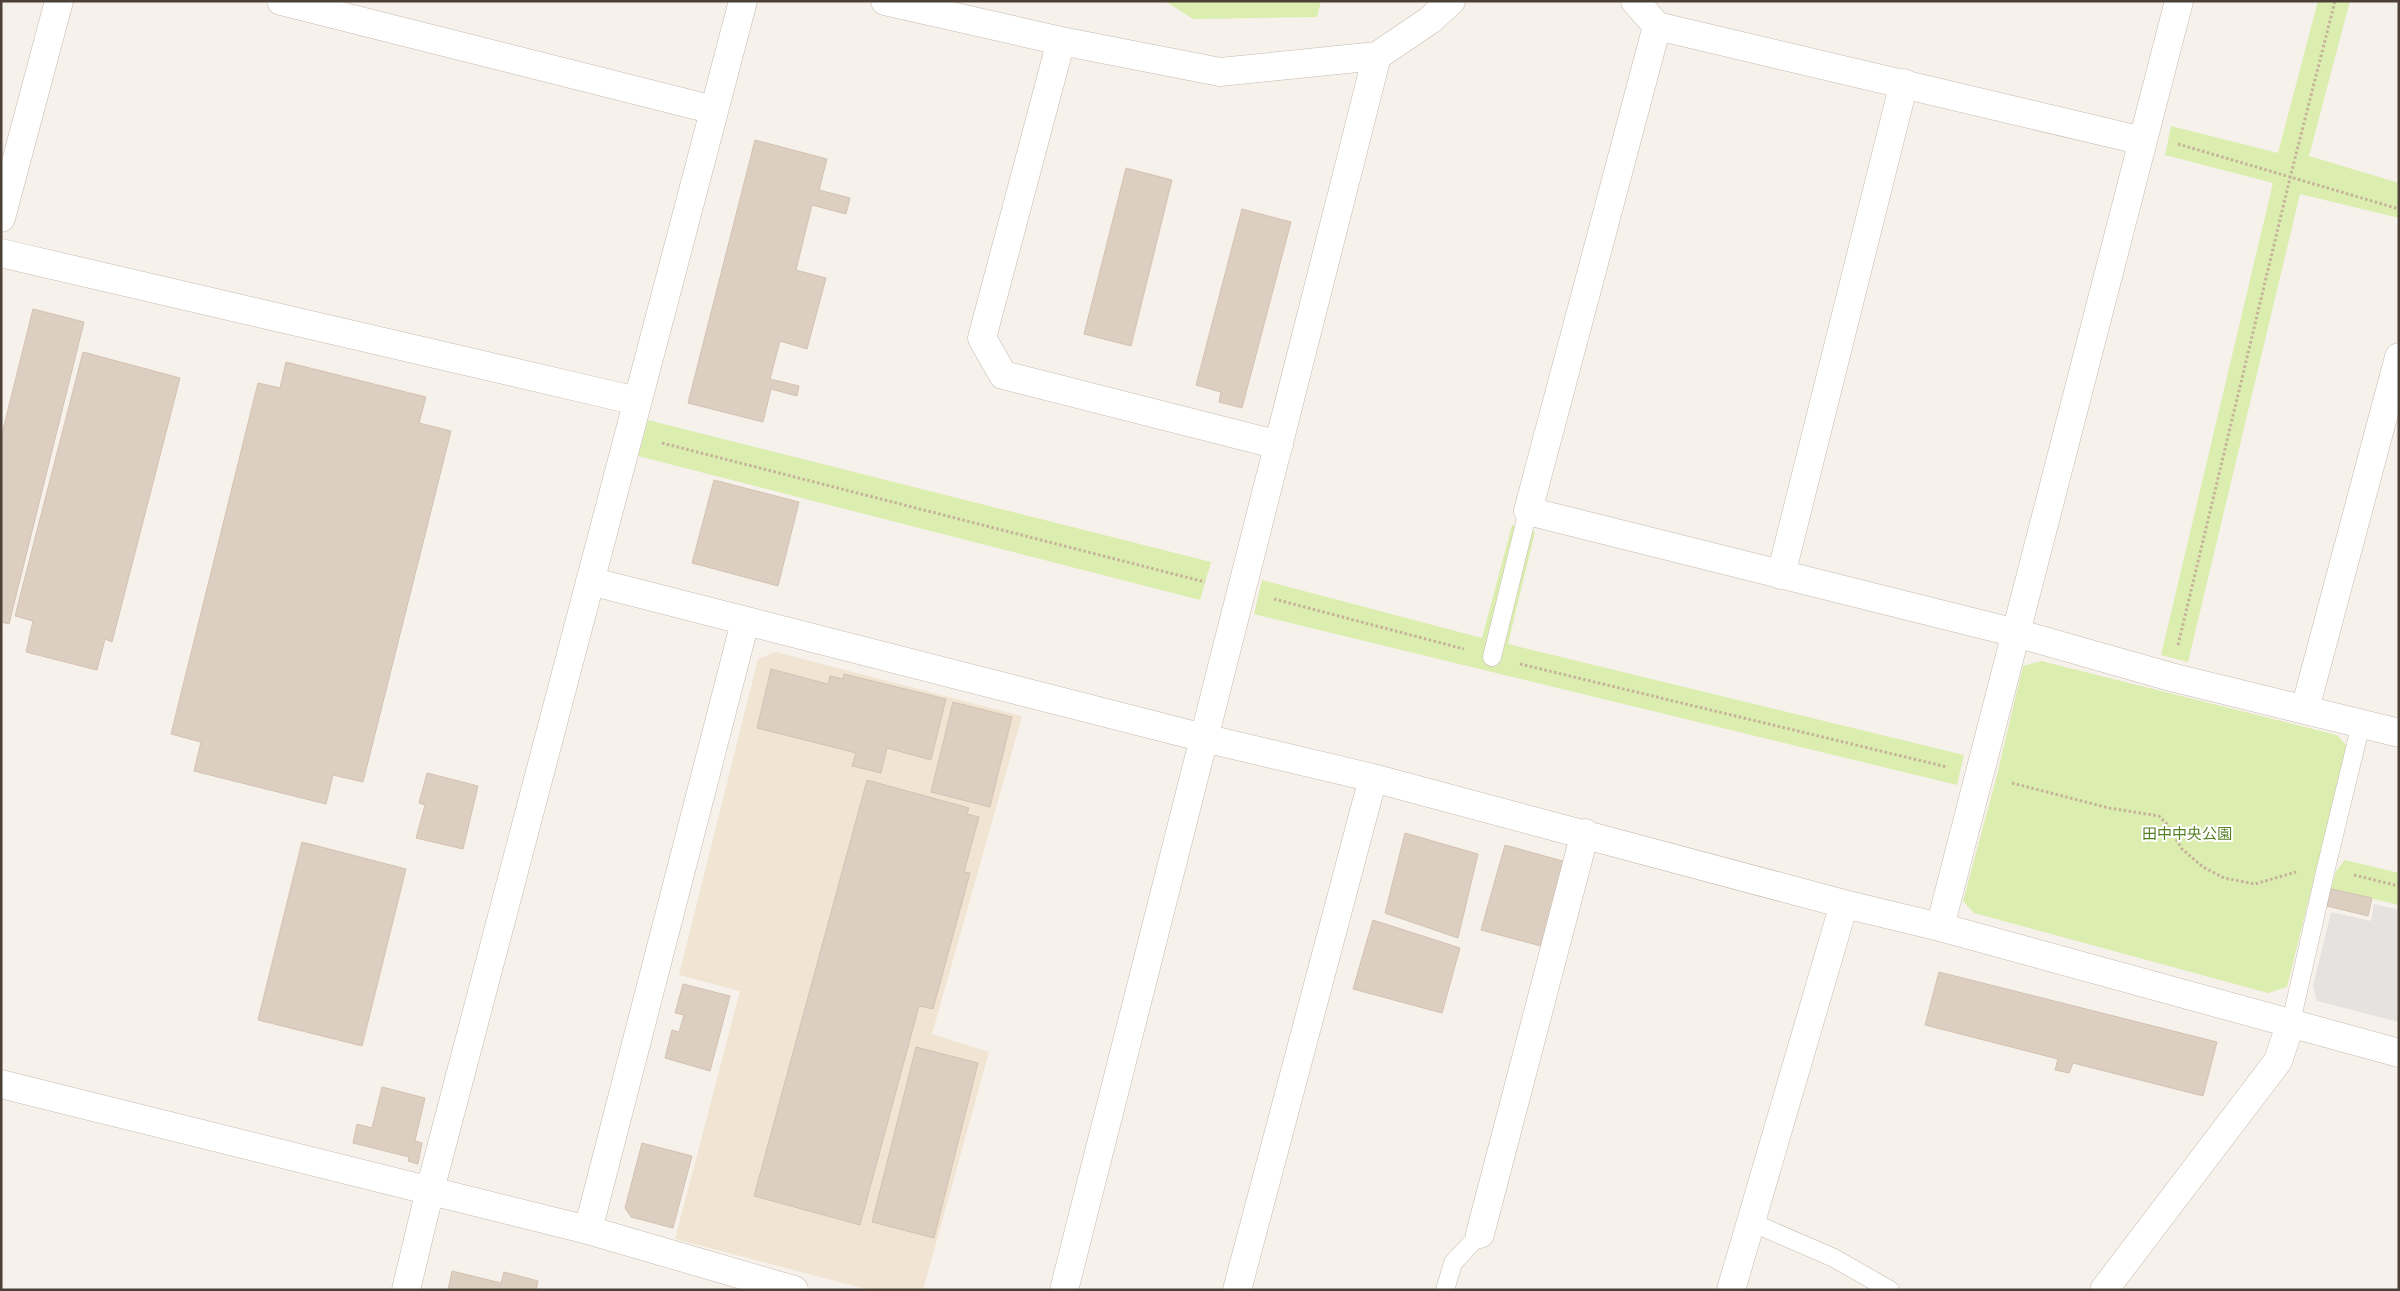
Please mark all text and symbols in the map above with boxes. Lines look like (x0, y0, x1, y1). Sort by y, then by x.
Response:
park label: 田中中央公園 (2142, 825, 2232, 843)

